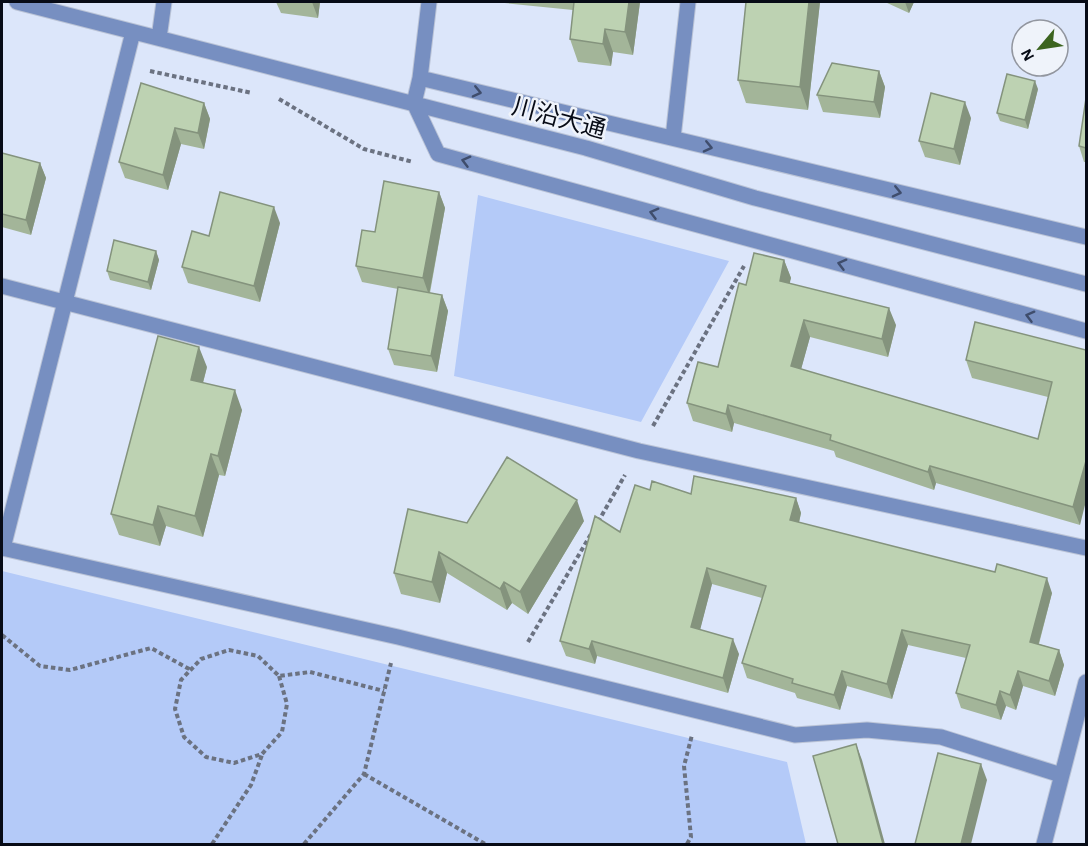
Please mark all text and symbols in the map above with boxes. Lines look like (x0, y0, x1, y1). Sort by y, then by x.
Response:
north arrow (1010, 18, 1070, 78)
text: N (1018, 46, 1037, 64)
one-way arrow (472, 84, 482, 97)
street label: 川沿大通 (509, 94, 608, 143)
one-way arrow (702, 139, 712, 152)
one-way arrow (461, 156, 471, 169)
one-way arrow (892, 185, 902, 198)
one-way arrow (649, 208, 660, 220)
one-way arrow (837, 259, 848, 271)
one-way arrow (1025, 311, 1036, 323)

